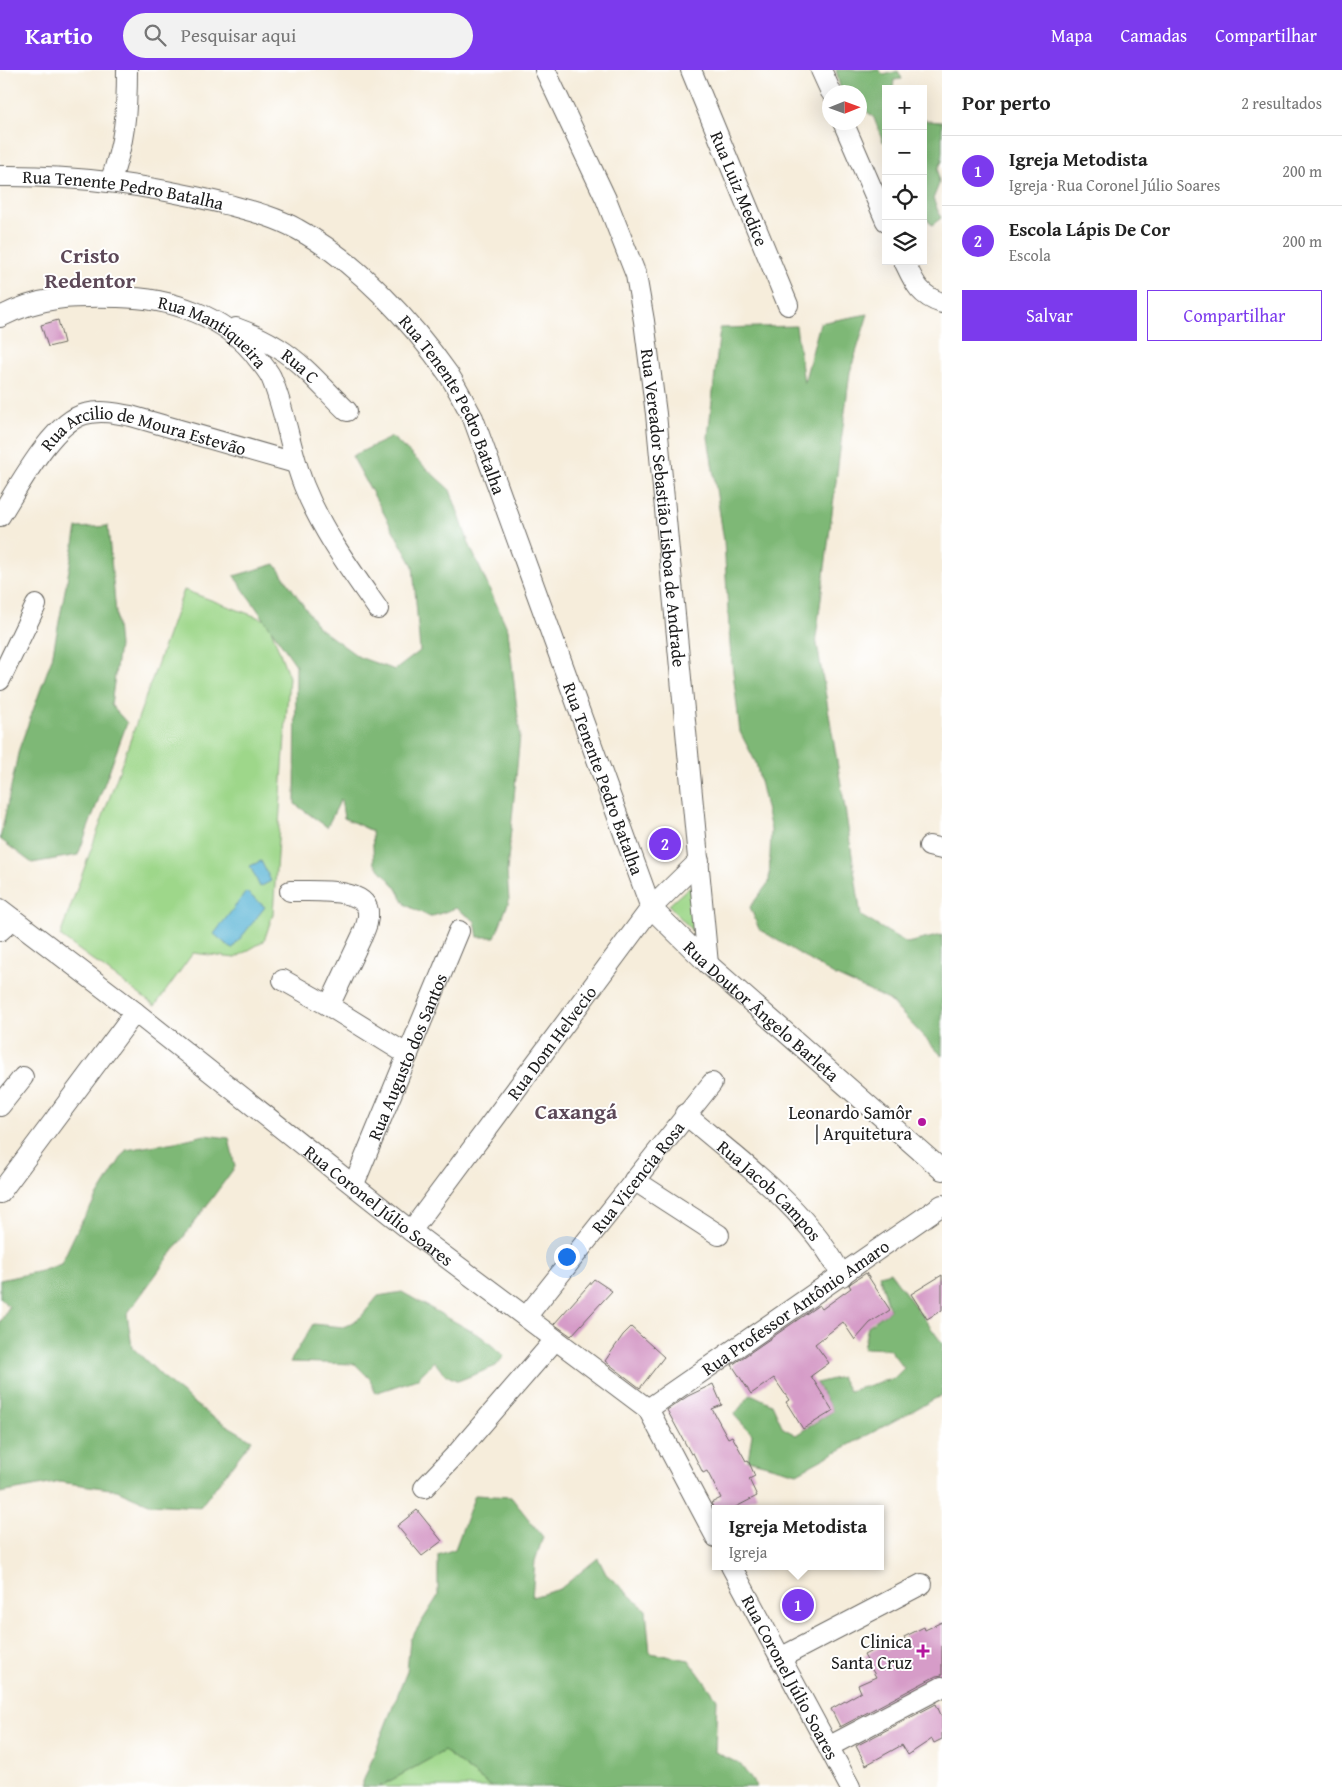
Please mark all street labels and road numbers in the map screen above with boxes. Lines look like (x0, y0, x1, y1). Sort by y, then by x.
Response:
street label: Rua Luiz Medice (704, 127, 776, 250)
street label: Rua Tenente Pedro Batalha (22, 163, 227, 217)
street label: Rua Mantiqueira (156, 288, 274, 374)
street label: Rua Tenente Pedro Batalha (393, 308, 513, 498)
street label: Rua C (276, 341, 326, 389)
street label: Rua Vereador Sebastião Lisboa de Andrade (634, 347, 693, 668)
street label: Rua Arcilio de Moura Estevão (37, 440, 257, 466)
street label: Rua Tenente Pedro Batalha (557, 678, 651, 879)
street label: Rua Doutor Ângelo Barleta (678, 934, 846, 1088)
street label: Rua Augusto dos Santos (360, 969, 454, 1144)
street label: Rua Dom Helvecio (500, 980, 603, 1105)
street label: Rua Vicencia Rosa (584, 1115, 691, 1239)
street label: Rua Jacob Campos (712, 1133, 829, 1246)
street label: Rua Coronel Júlio Soares (299, 1138, 460, 1272)
street label: Rua Professor Antônio Amaro (696, 1232, 894, 1382)
street label: Rua Coronel Júlio Soares (735, 1590, 846, 1764)

